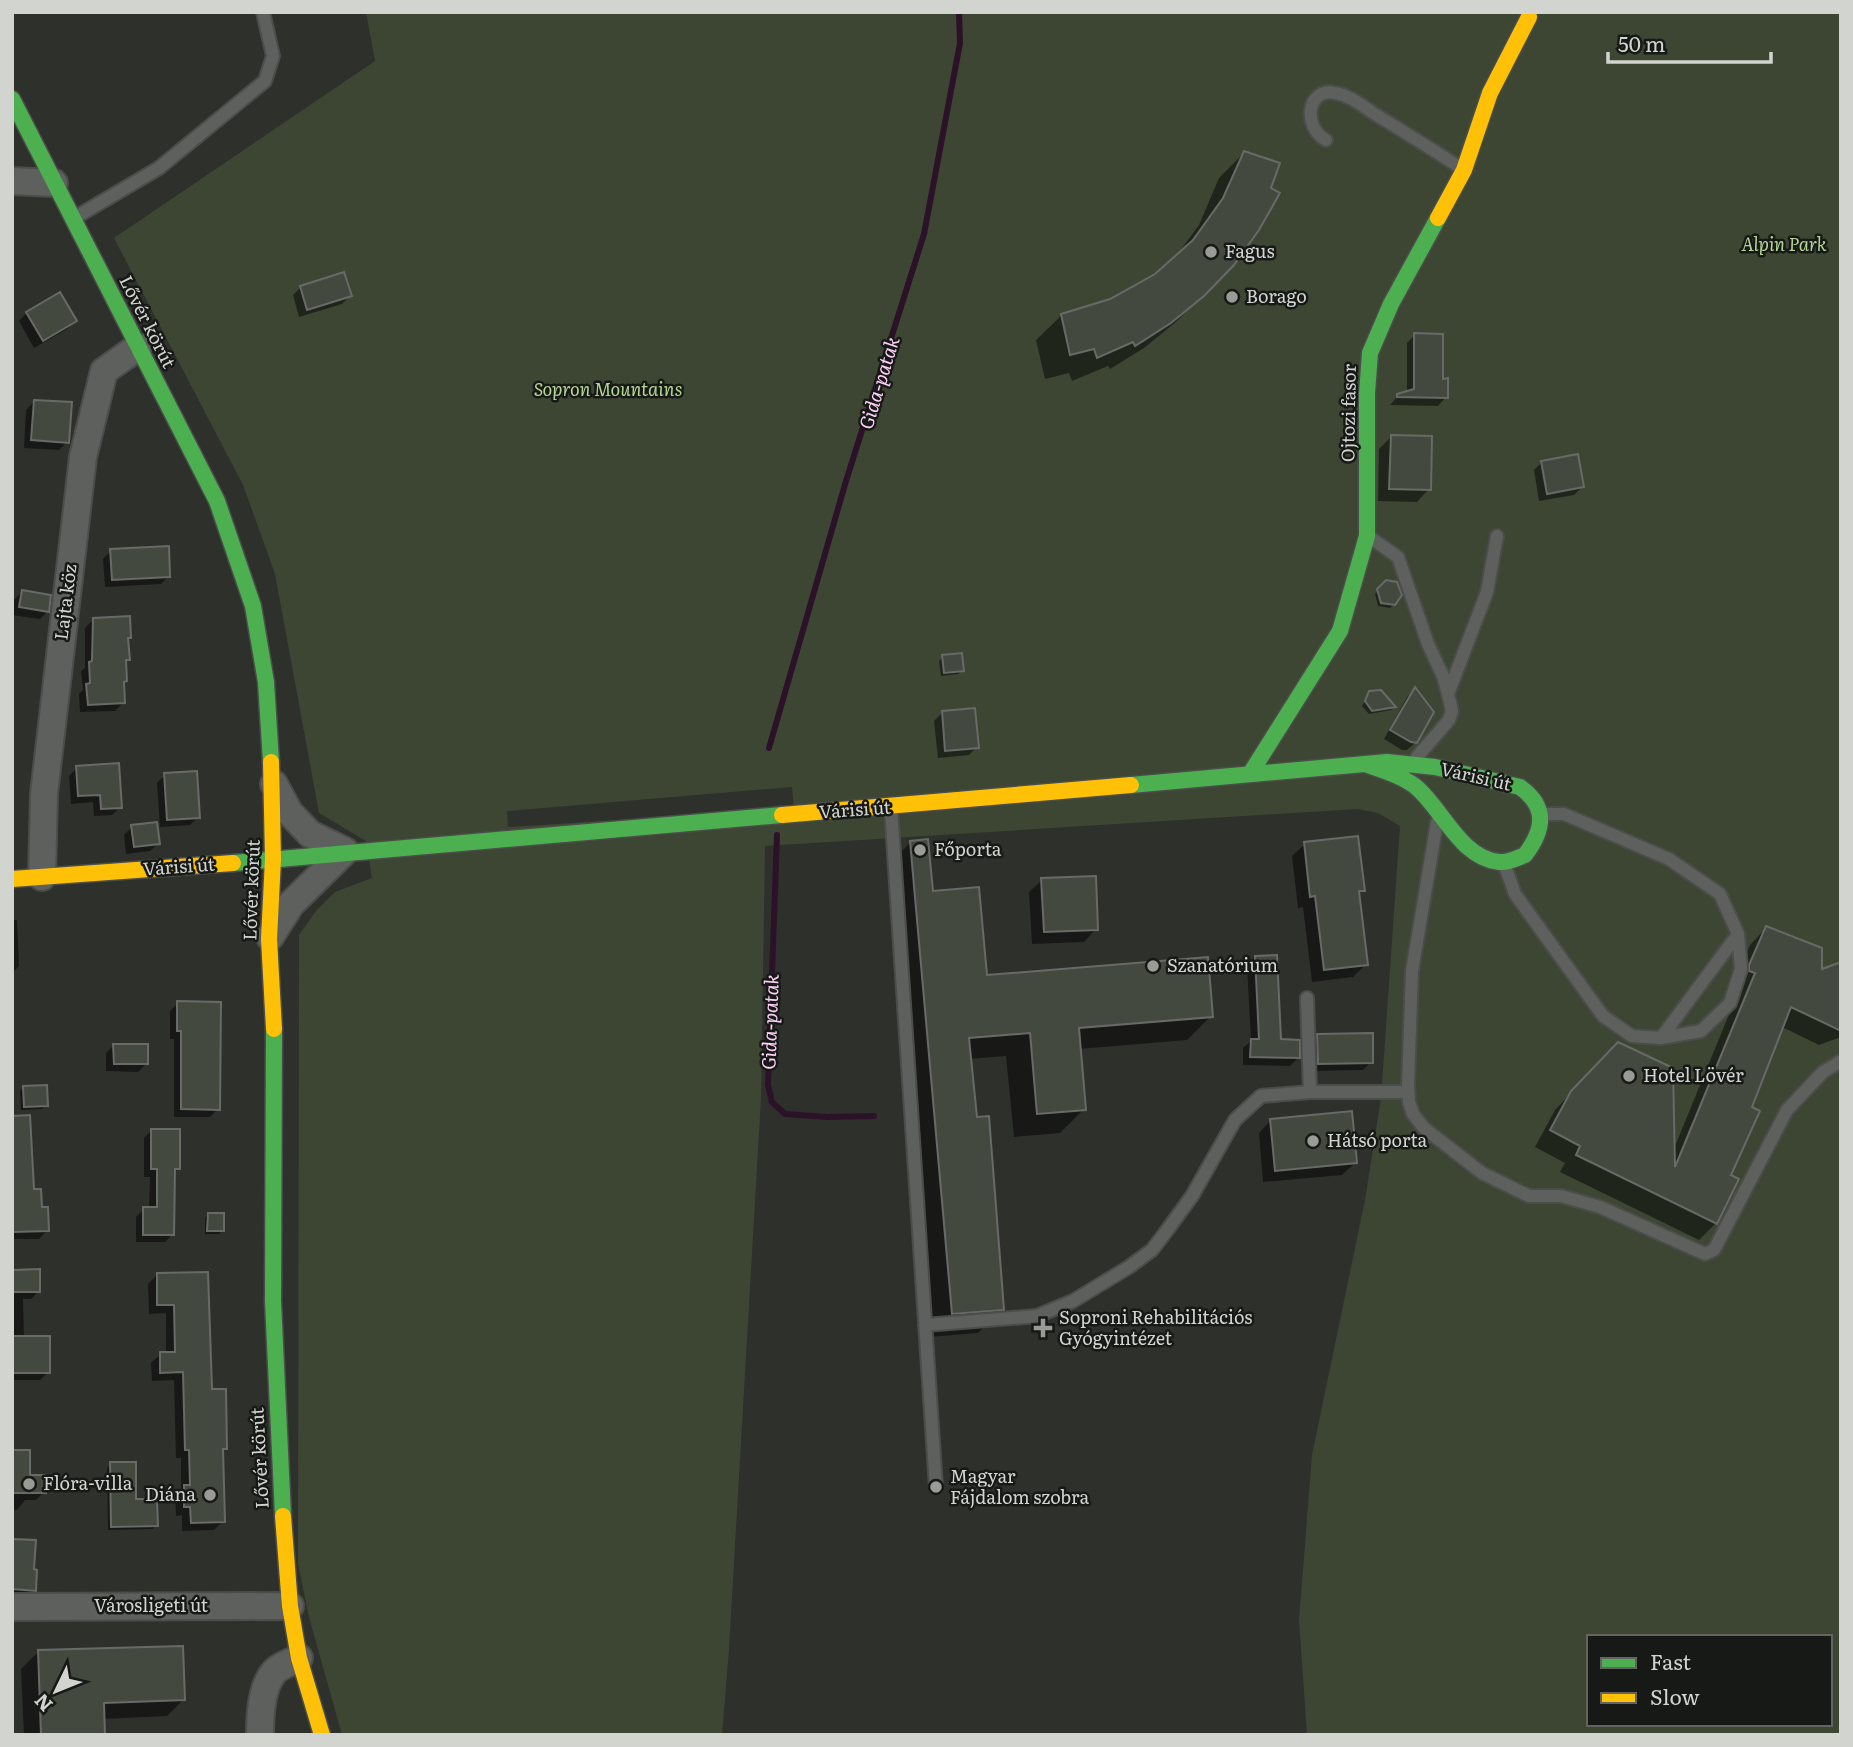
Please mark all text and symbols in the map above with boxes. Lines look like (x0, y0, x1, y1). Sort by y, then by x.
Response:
scale bar (1608, 21, 1771, 65)
text: 50 m (1618, 27, 1665, 58)
park label: Alpin Park (1741, 230, 1827, 257)
place label: Fagus (1225, 237, 1275, 264)
marker: Fagus (1203, 244, 1219, 260)
street label: Lővér körút (113, 270, 184, 373)
place label: Borago (1246, 282, 1307, 309)
marker: Borago (1224, 289, 1240, 305)
water label: Gida-patak (851, 332, 906, 433)
street label: Ojtozi fasor (1333, 363, 1362, 462)
park label: Sopron Mountains (534, 375, 682, 402)
street label: Lajta köz (46, 562, 83, 641)
street label: Várisi út (1438, 754, 1515, 797)
street label: Várisi út (818, 792, 892, 824)
place label: Főporta (934, 835, 1002, 862)
street label: Lővér körút (235, 838, 266, 941)
marker: Főporta (912, 842, 928, 858)
street label: Várisi út (142, 849, 216, 881)
place label: Szanatórium (1167, 951, 1278, 978)
marker: Szanatórium (1145, 958, 1161, 974)
water label: Gida-patak (753, 973, 785, 1070)
place label: Hotel Lövér (1643, 1061, 1744, 1088)
marker: Hotel Lövér (1621, 1068, 1637, 1084)
place label: Hátsó porta (1327, 1126, 1428, 1153)
marker: Hátsó porta (1305, 1133, 1321, 1149)
place label: Soproni Rehabilitációs Gyógyintézet (1059, 1303, 1252, 1351)
marker: Soproni Rehabilitációs Gyógyintézet (1033, 1318, 1053, 1338)
street label: Lővér körút (242, 1406, 275, 1509)
place label: Magyar Fájdalom szobra (950, 1462, 1089, 1510)
place label: Flóra-villa (43, 1469, 133, 1496)
marker: Flóra-villa (21, 1476, 37, 1492)
marker: Magyar Fájdalom szobra (928, 1479, 944, 1495)
place label: Diána (145, 1480, 196, 1507)
marker: Diána (202, 1487, 218, 1503)
street label: Városligeti út (94, 1591, 209, 1618)
legend (1587, 1635, 1832, 1726)
text: Fast (1650, 1645, 1691, 1676)
north arrow (21, 1656, 91, 1726)
text: Slow (1650, 1680, 1700, 1711)
text: N (27, 1688, 59, 1719)

